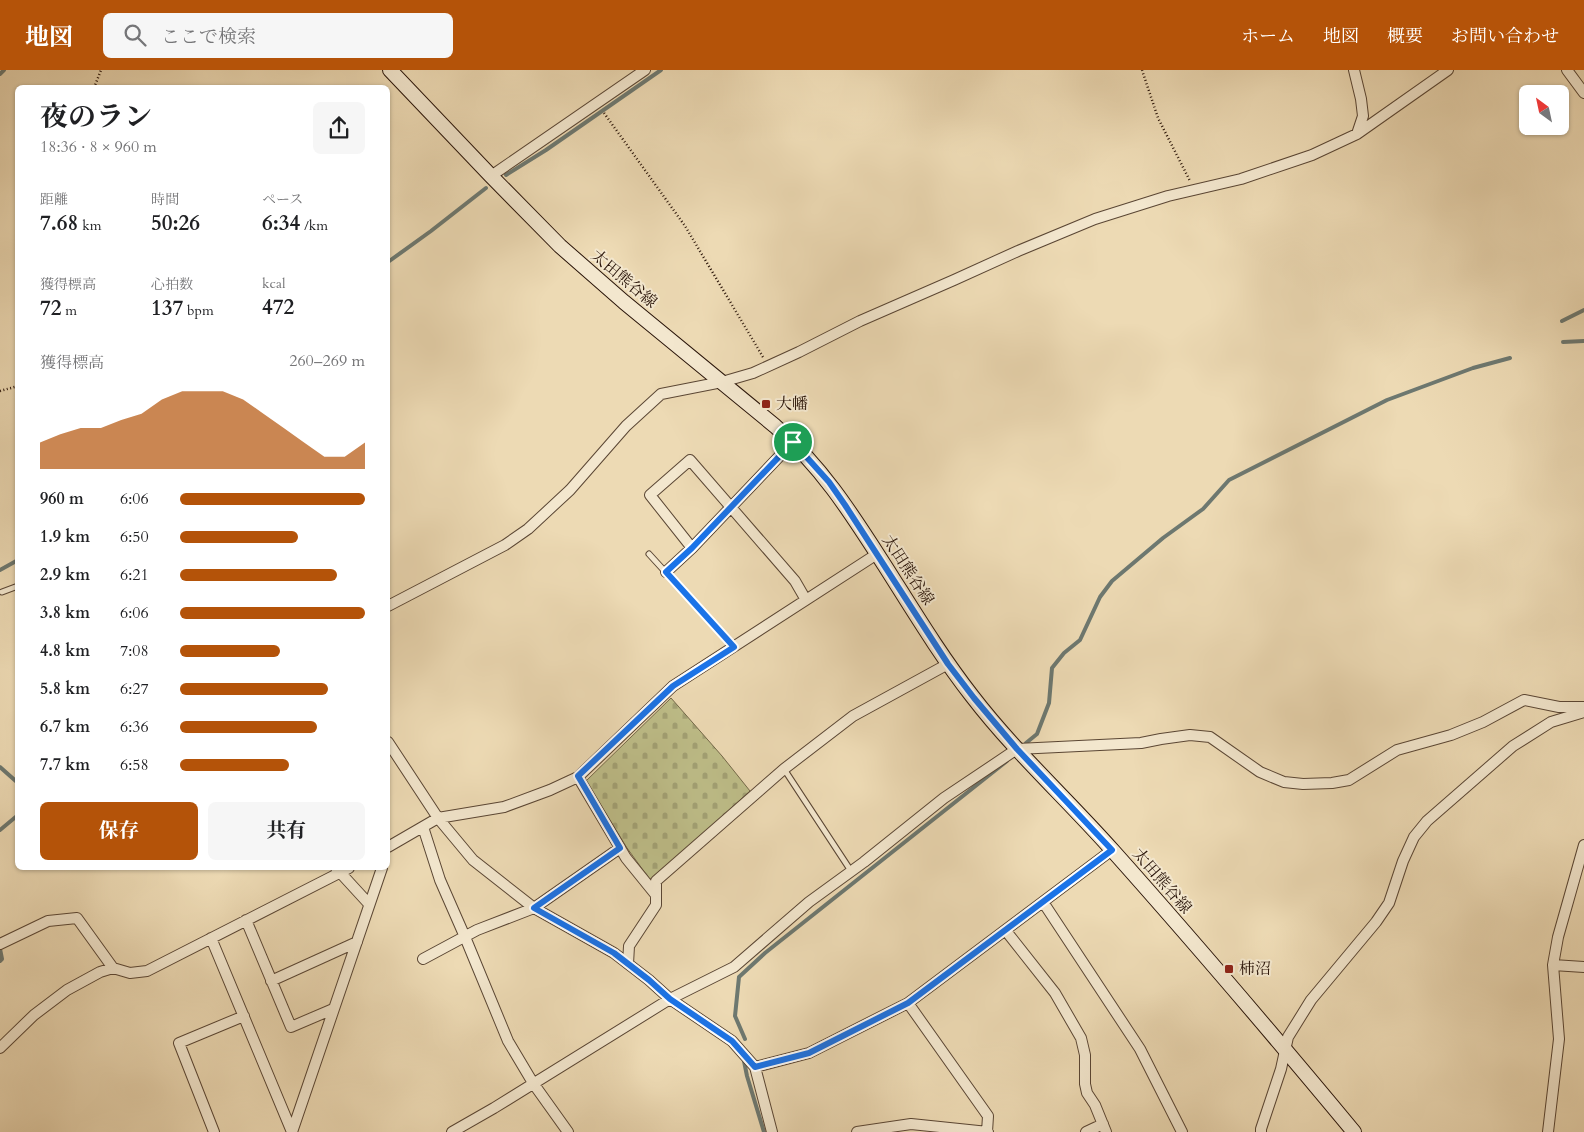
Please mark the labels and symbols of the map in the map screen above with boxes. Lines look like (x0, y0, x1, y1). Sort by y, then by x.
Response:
north arrow (1519, 85, 1569, 135)
street label: 太田熊谷線 (586, 245, 662, 313)
place label: 大幡 (776, 393, 808, 415)
marker: 大幡 (760, 398, 772, 410)
pin (772, 421, 814, 463)
street label: 太田熊谷線 (877, 530, 939, 610)
street label: 太田熊谷線 (1127, 844, 1197, 918)
place label: 柿沼 (1239, 958, 1271, 980)
marker: 柿沼 (1223, 963, 1235, 975)

